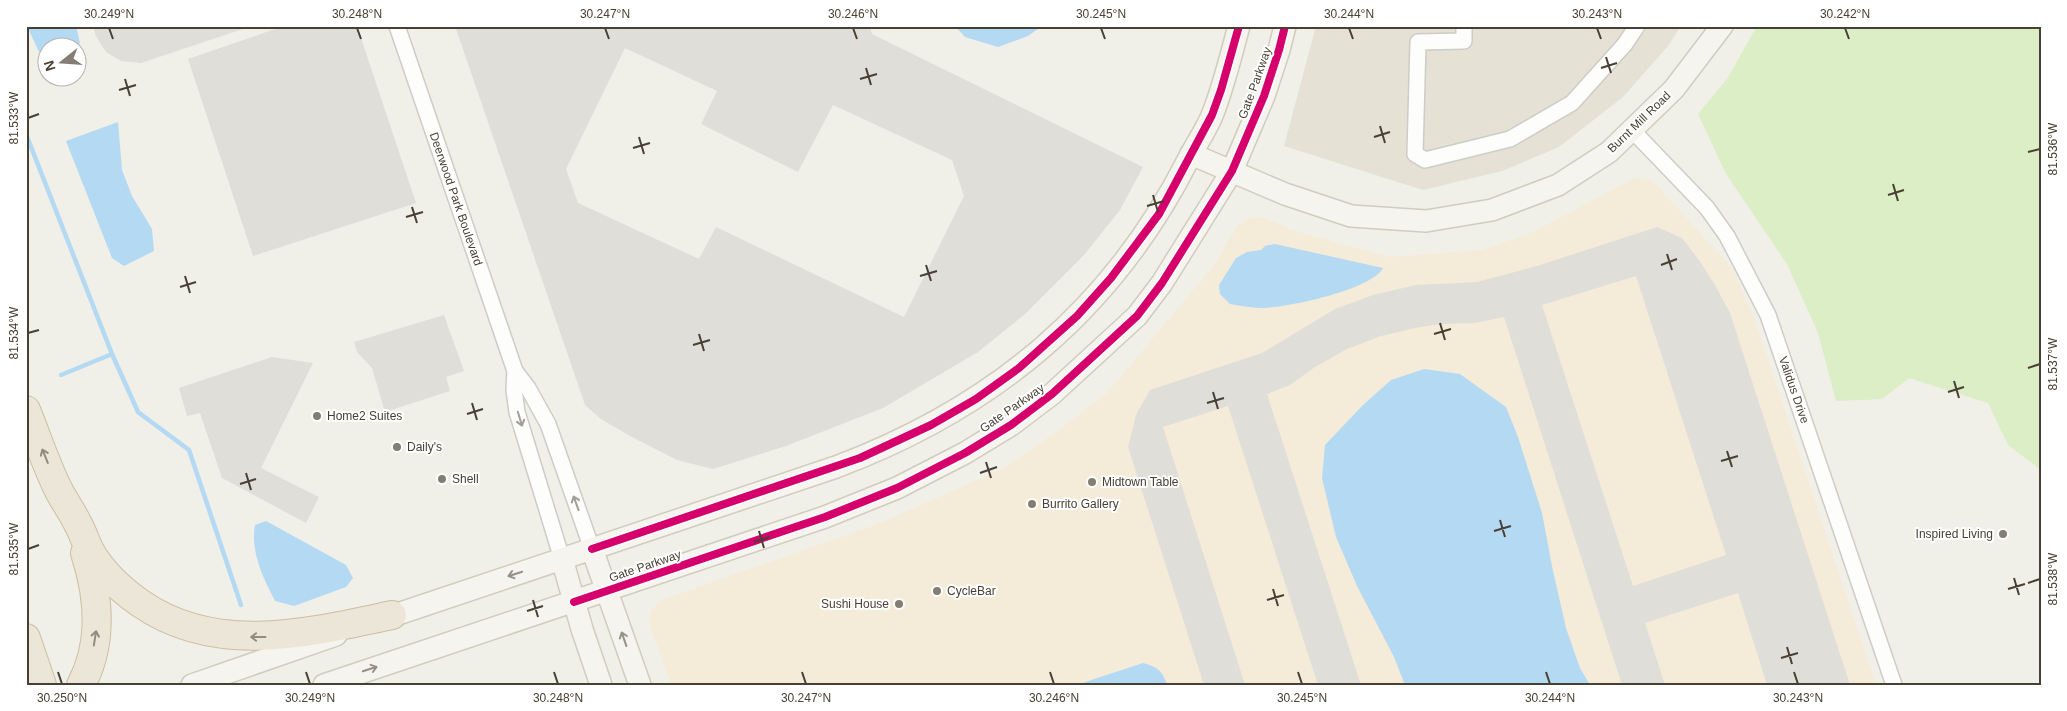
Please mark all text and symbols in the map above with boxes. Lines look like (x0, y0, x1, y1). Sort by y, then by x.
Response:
text: 30.249°N (84, 7, 134, 21)
text: 30.248°N (332, 7, 382, 21)
text: 30.247°N (580, 7, 630, 21)
text: 30.246°N (828, 7, 878, 21)
text: 30.245°N (1076, 7, 1126, 21)
text: 30.244°N (1324, 7, 1374, 21)
text: 30.243°N (1572, 7, 1622, 21)
text: 30.242°N (1820, 7, 1870, 21)
north arrow (38, 38, 88, 88)
street label: Gate Parkway (1236, 45, 1274, 121)
text: N (40, 59, 59, 73)
street label: Burnt Mill Road (1605, 88, 1673, 156)
text: 81.533°W (7, 91, 21, 144)
text: 81.536°W (2046, 122, 2060, 175)
street label: Deerwood Park Boulevard (427, 130, 485, 268)
text: 81.534°W (7, 306, 21, 359)
text: 81.537°W (2046, 337, 2060, 390)
street label: Validus Drive (1776, 355, 1812, 426)
street label: Gate Parkway (977, 381, 1047, 435)
place label: Home2 Suites (327, 409, 402, 423)
marker: Home2 Suites (311, 410, 323, 422)
one-way arrow (515, 411, 525, 427)
place label: Daily's (407, 440, 442, 454)
marker: Daily's (391, 441, 403, 453)
one-way arrow (40, 449, 49, 464)
place label: Shell (452, 472, 479, 486)
marker: Shell (436, 473, 448, 485)
place label: Midtown Table (1102, 475, 1179, 489)
marker: Midtown Table (1086, 476, 1098, 488)
one-way arrow (571, 495, 580, 511)
place label: Burrito Gallery (1042, 497, 1119, 511)
marker: Burrito Gallery (1026, 498, 1038, 510)
text: 81.535°W (7, 522, 21, 575)
place label: Inspired Living (1916, 527, 1993, 541)
marker: Inspired Living (1997, 528, 2009, 540)
street label: Gate Parkway (607, 547, 683, 585)
text: 81.538°W (2046, 552, 2060, 605)
one-way arrow (508, 570, 524, 580)
place label: CycleBar (947, 584, 996, 598)
marker: CycleBar (931, 585, 943, 597)
place label: Sushi House (821, 597, 889, 611)
marker: Sushi House (893, 598, 905, 610)
one-way arrow (90, 631, 100, 647)
one-way arrow (250, 632, 266, 642)
one-way arrow (619, 632, 628, 647)
one-way arrow (362, 664, 378, 674)
text: 30.250°N (37, 691, 87, 705)
text: 30.249°N (285, 691, 335, 705)
text: 30.248°N (533, 691, 583, 705)
text: 30.247°N (781, 691, 831, 705)
text: 30.246°N (1029, 691, 1079, 705)
text: 30.245°N (1277, 691, 1327, 705)
text: 30.244°N (1525, 691, 1575, 705)
text: 30.243°N (1773, 691, 1823, 705)

